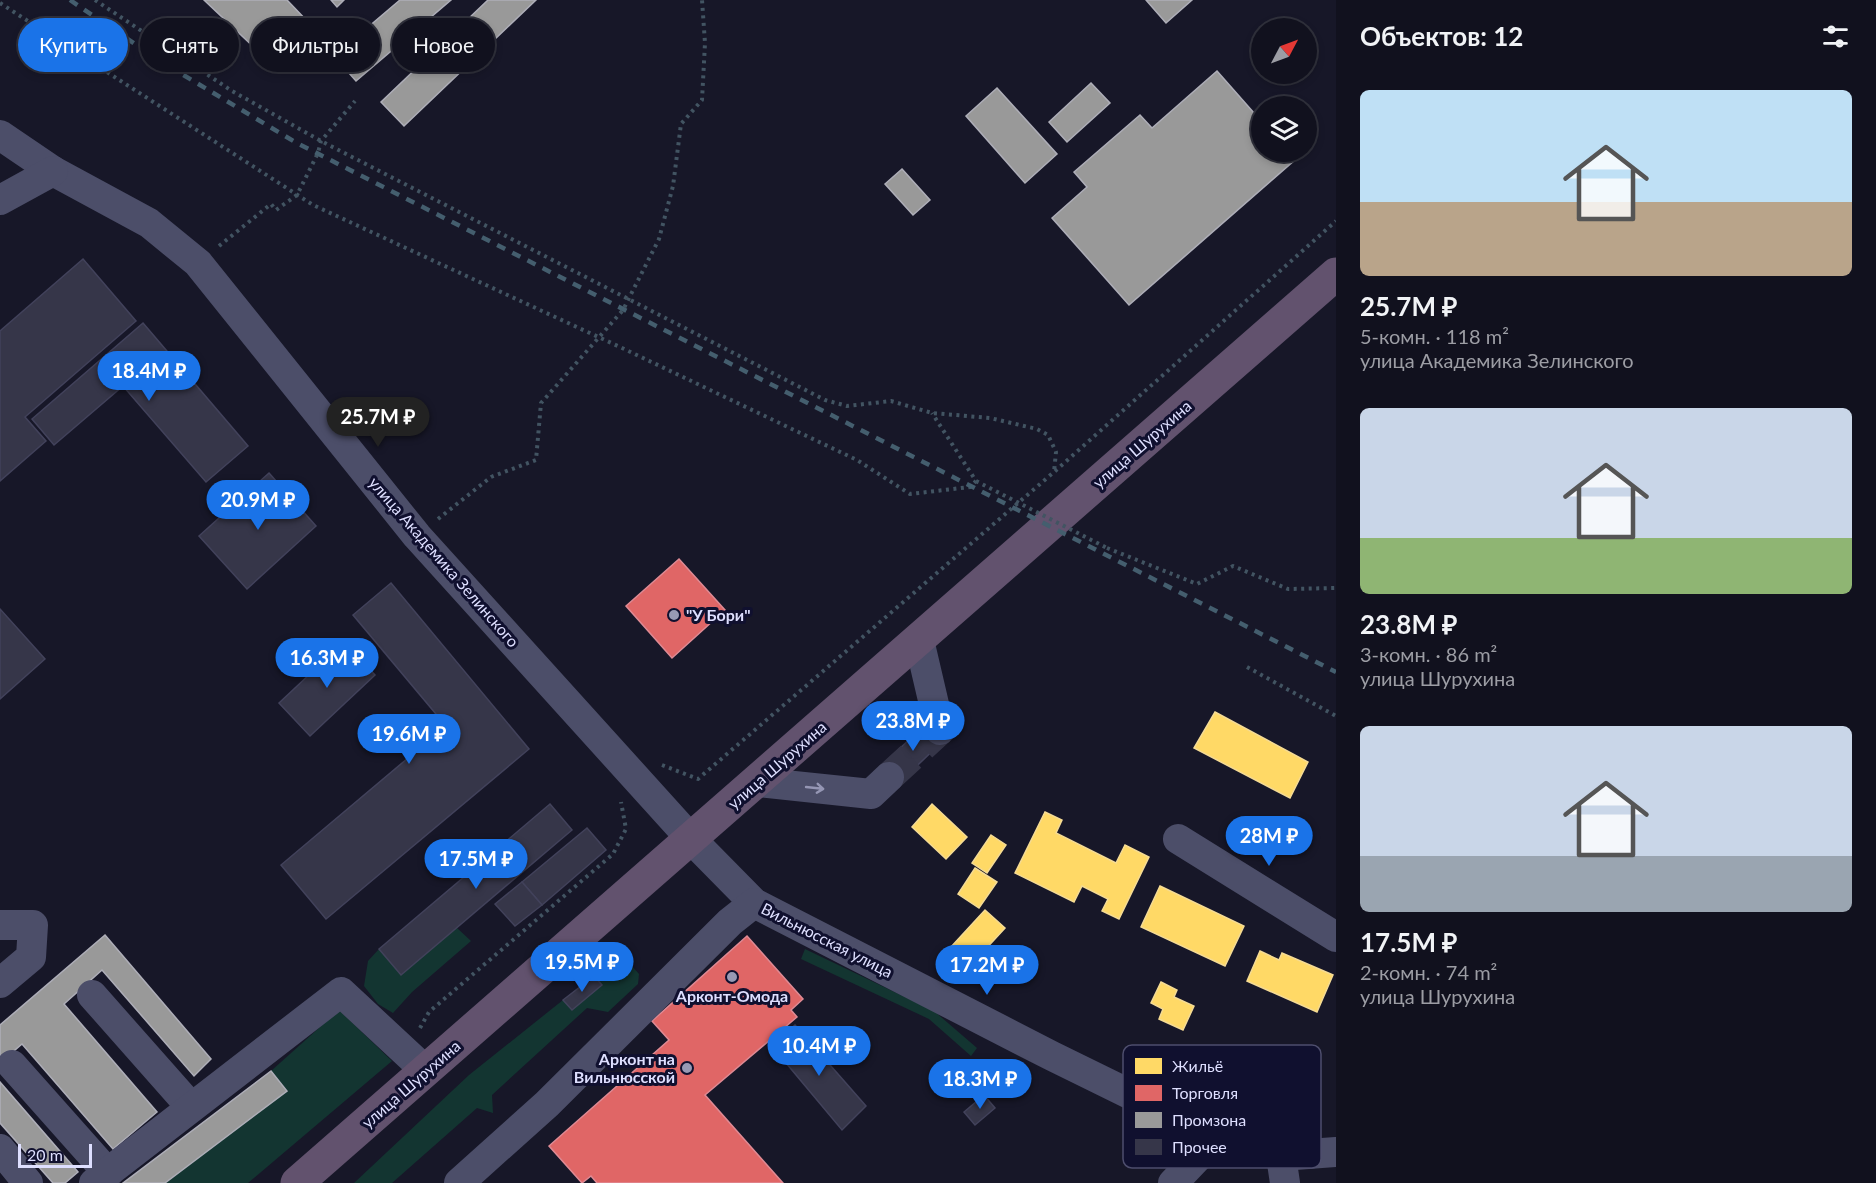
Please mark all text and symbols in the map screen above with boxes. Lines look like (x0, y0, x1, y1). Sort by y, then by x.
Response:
chip: Купить (18, 18, 128, 72)
chip: Снять (140, 18, 239, 72)
chip: Фильтры (251, 18, 380, 72)
chip: Новое (392, 18, 495, 72)
north arrow (1251, 18, 1317, 84)
map controls (1251, 18, 1317, 162)
text: Объектов: 12 (1360, 20, 1523, 52)
icon: filters (1819, 20, 1852, 53)
button: layers (1251, 96, 1317, 162)
icon: home (1552, 129, 1660, 237)
text: 25.7M ₽ (1360, 290, 1457, 322)
text: 5-комн. · 118 m² (1360, 324, 1509, 348)
text: улица Академика Зелинского (1360, 348, 1634, 372)
pin: 18.4M ₽ (94, 351, 204, 402)
text: 18.4M ₽ (112, 358, 186, 382)
street label: улица Шурухина (1089, 396, 1195, 492)
pin: 25.7M ₽ (323, 397, 433, 448)
text: 25.7M ₽ (341, 404, 415, 428)
icon: home (1552, 447, 1660, 555)
street label: улица Академика Зелинского (365, 473, 523, 651)
pin: 20.9M ₽ (203, 480, 313, 531)
text: 20.9M ₽ (221, 487, 295, 511)
place label: "У Бори" (686, 605, 751, 624)
marker: "У Бори" (667, 608, 681, 622)
text: 23.8M ₽ (1360, 608, 1457, 640)
pin: 16.3M ₽ (272, 638, 382, 689)
text: 3-комн. · 86 m² (1360, 642, 1497, 666)
text: 16.3M ₽ (290, 645, 364, 669)
text: улица Шурухина (1360, 666, 1515, 690)
pin: 23.8M ₽ (858, 701, 968, 752)
text: 23.8M ₽ (876, 708, 950, 732)
pin: 19.6M ₽ (354, 714, 464, 765)
street label: улица Шурухина (724, 717, 830, 813)
text: 19.6M ₽ (372, 721, 446, 745)
icon: home (1552, 765, 1660, 873)
one-way arrow (805, 783, 825, 794)
pin: 28M ₽ (1227, 816, 1311, 867)
text: 28M ₽ (1240, 823, 1298, 847)
pin: 17.5M ₽ (421, 839, 531, 890)
text: 17.5M ₽ (439, 846, 513, 870)
street label: Вильнюсская улица (758, 898, 896, 981)
text: 17.5M ₽ (1360, 926, 1457, 958)
pin: 19.5M ₽ (527, 942, 637, 993)
pin: 17.2M ₽ (932, 945, 1042, 996)
text: 19.5M ₽ (545, 949, 619, 973)
text: 17.2M ₽ (950, 952, 1024, 976)
text: 2-комн. · 74 m² (1360, 960, 1497, 984)
marker: Арконт-Омода (725, 970, 739, 984)
text: улица Шурухина (1360, 984, 1515, 1008)
place label: Арконт-Омода (675, 986, 788, 1005)
pin: 10.4M ₽ (764, 1026, 874, 1077)
text: 10.4M ₽ (782, 1033, 856, 1057)
street label: улица Шурухина (358, 1036, 464, 1132)
legend (1123, 1045, 1321, 1168)
place label: Арконт на Вильнюсской (574, 1049, 675, 1086)
text: Жильё (1172, 1056, 1223, 1075)
pin: 18.3M ₽ (925, 1059, 1035, 1110)
marker: Арконт на Вильнюсской (680, 1061, 694, 1075)
text: 18.3M ₽ (943, 1066, 1017, 1090)
text: Торговля (1172, 1083, 1238, 1102)
text: Промзона (1172, 1110, 1246, 1129)
text: Прочее (1172, 1137, 1227, 1156)
scale bar (18, 1141, 92, 1168)
text: 20 m (27, 1145, 63, 1164)

